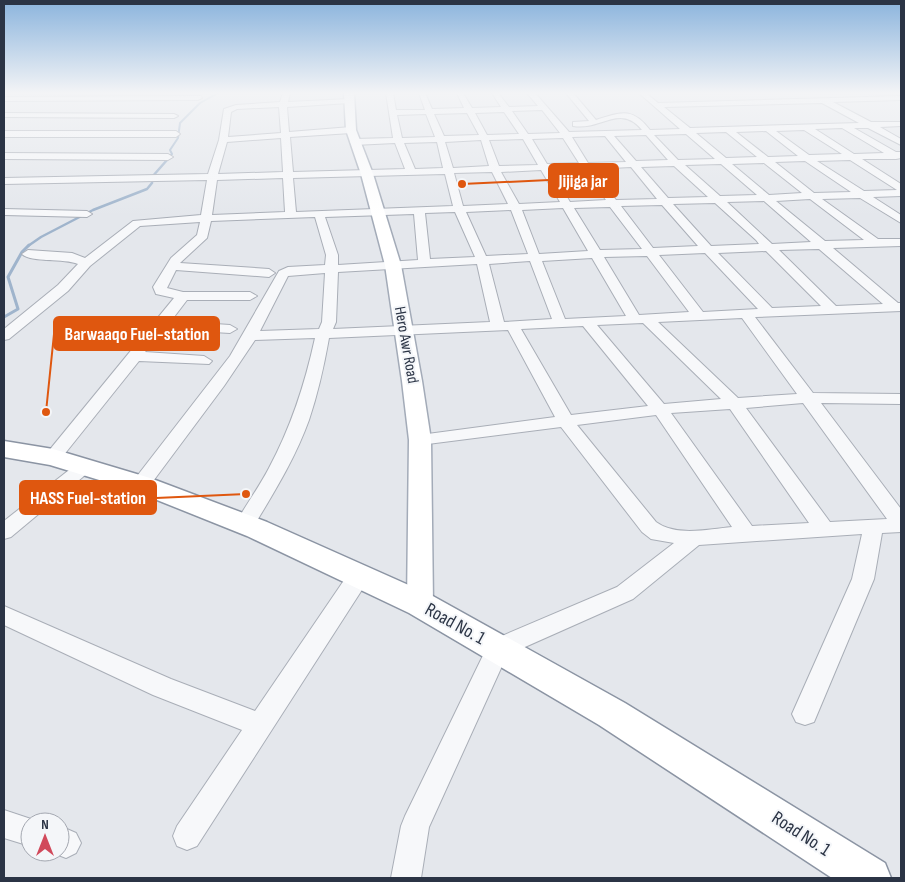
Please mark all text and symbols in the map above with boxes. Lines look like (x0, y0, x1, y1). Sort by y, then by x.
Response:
callout: Jijiga jar (549, 164, 618, 197)
text: Jijiga jar (557, 171, 608, 192)
street label: Hero Awr Road (390, 305, 422, 385)
callout: Barwaaqo Fuel-station (54, 317, 219, 350)
text: Barwaaqo Fuel-station (65, 324, 209, 345)
callout: HASS Fuel-station (20, 481, 156, 514)
text: HASS Fuel-station (30, 488, 146, 509)
street label: Road No. 1 (421, 598, 489, 650)
street label: Road No. 1 (767, 807, 835, 862)
north arrow (20, 812, 70, 862)
text: N (41, 816, 49, 833)

